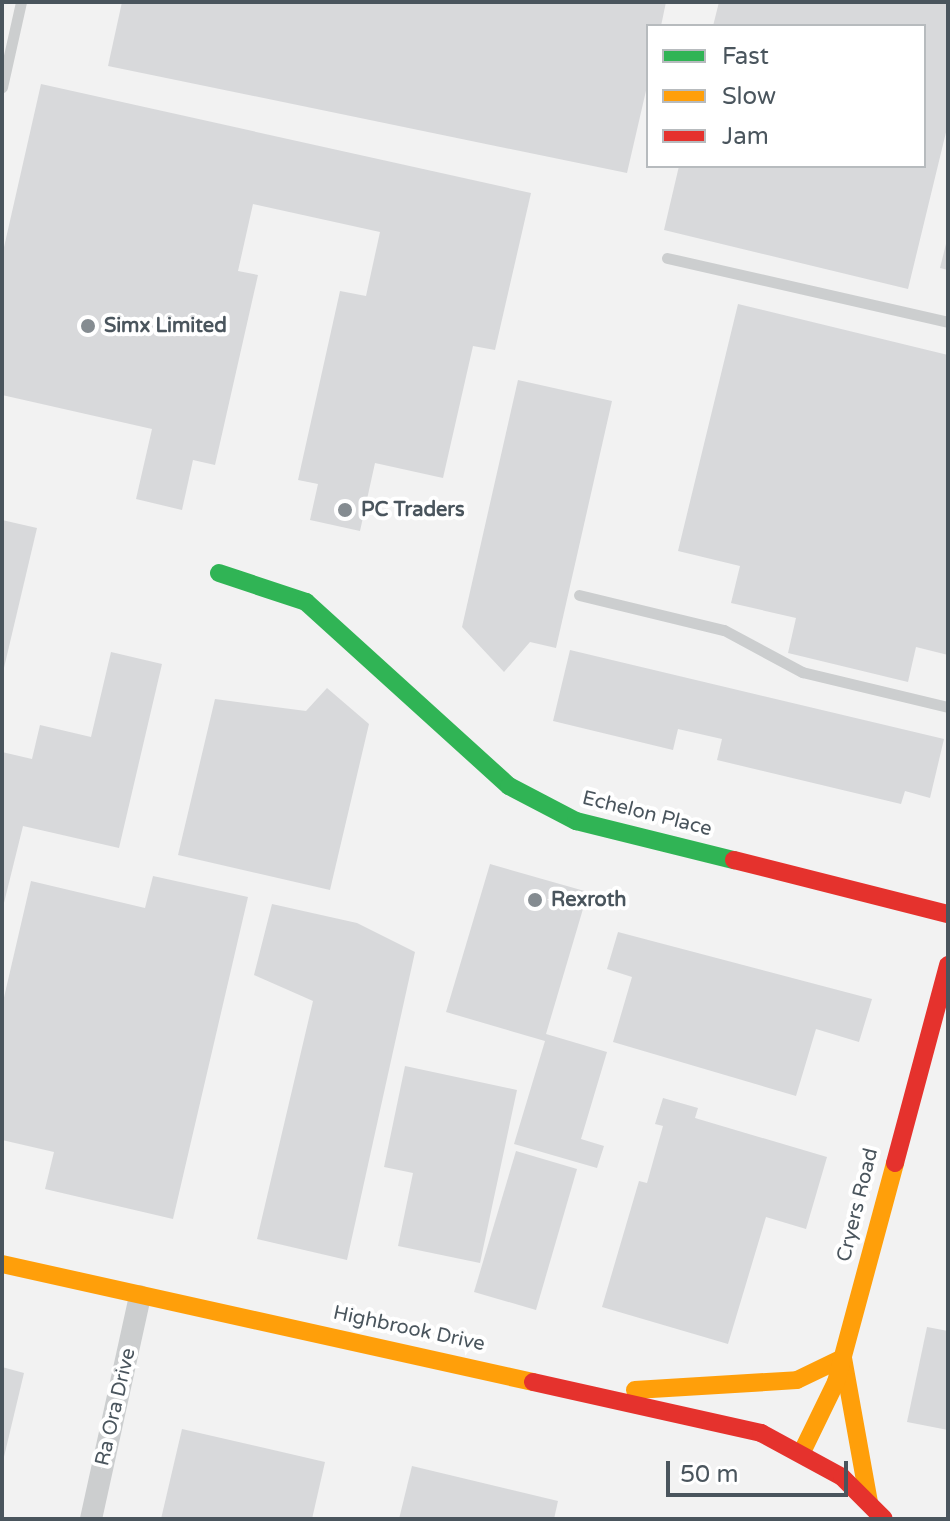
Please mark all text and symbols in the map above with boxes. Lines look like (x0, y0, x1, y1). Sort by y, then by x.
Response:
legend (646, 24, 926, 168)
text: Fast (722, 42, 769, 71)
text: Slow (722, 82, 776, 111)
text: Jam (722, 122, 769, 151)
place label: Simx Limited (104, 314, 227, 338)
marker: Simx Limited (79, 317, 97, 335)
place label: PC Traders (361, 498, 465, 522)
marker: PC Traders (336, 501, 354, 519)
street label: Echelon Place (580, 786, 714, 842)
place label: Rexroth (551, 888, 627, 912)
marker: Rexroth (526, 891, 544, 909)
street label: Cryers Road (832, 1146, 884, 1264)
street label: Highbrook Drive (331, 1301, 487, 1357)
street label: Ra Ora Drive (91, 1346, 141, 1468)
scale bar (670, 1445, 852, 1495)
text: 50 m (680, 1460, 738, 1489)

